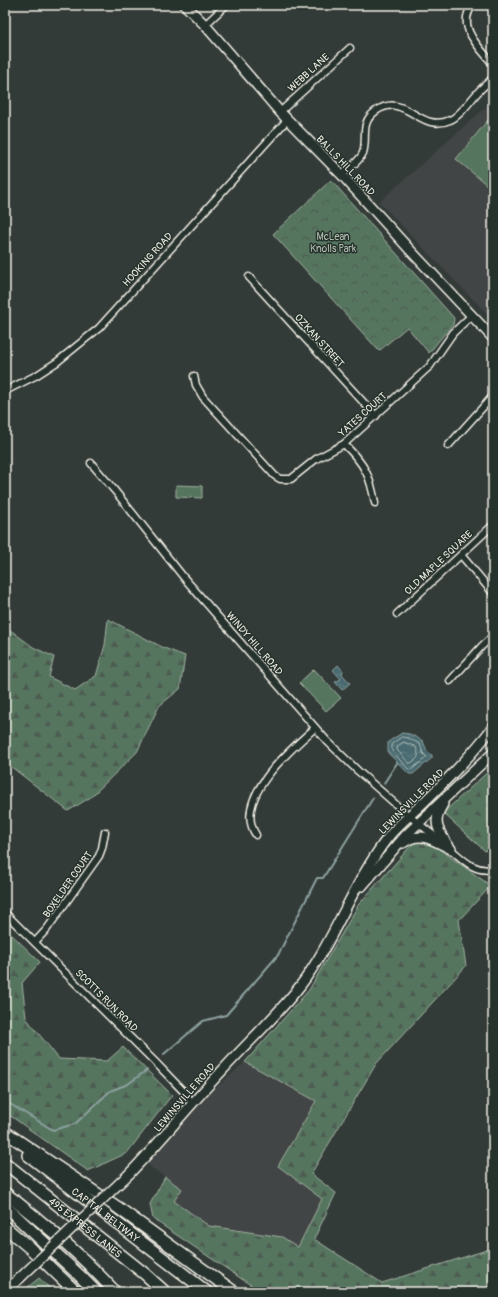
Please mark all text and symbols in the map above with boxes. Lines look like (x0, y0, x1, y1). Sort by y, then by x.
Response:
street label: WEBB LANE (286, 51, 332, 94)
street label: BALLS HILL ROAD (314, 133, 377, 198)
street label: HOOKING ROAD (120, 230, 175, 289)
park label: McLean Knolls Park (310, 231, 357, 255)
street label: OZKAN STREET (292, 311, 347, 370)
street label: YATES COURT (335, 390, 389, 440)
street label: OLD MAPLE SQUARE (402, 528, 475, 597)
street label: WINDY HILL ROAD (224, 610, 285, 678)
street label: LEWINSVILLE ROAD (377, 767, 447, 837)
street label: BOXELDER COURT (41, 849, 95, 920)
street label: SCOTTS RUN ROAD (73, 967, 140, 1034)
street label: LEWINSVILLE ROAD (152, 1061, 218, 1134)
street label: CAPITAL BELTWAY (69, 1186, 142, 1245)
street label: 495 EXPRESS LANES (46, 1195, 124, 1260)

